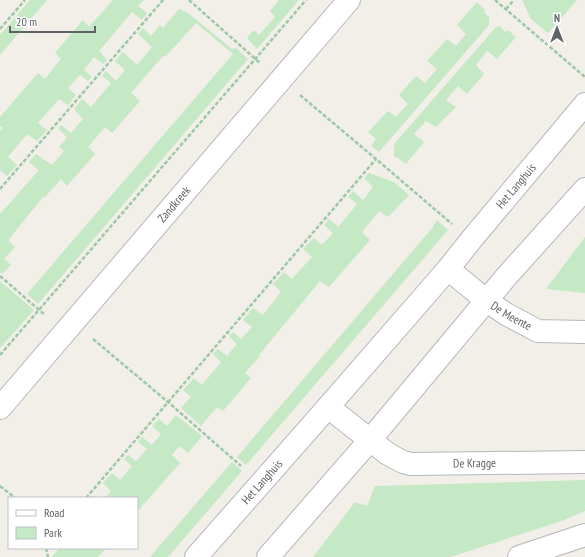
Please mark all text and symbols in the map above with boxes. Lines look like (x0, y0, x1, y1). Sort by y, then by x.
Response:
scale bar (10, 8, 95, 34)
north arrow (537, 8, 577, 48)
text: N (554, 11, 560, 25)
text: 20 m (16, 14, 37, 29)
street label: Het Langhuis (493, 160, 539, 212)
street label: Zandkreek (154, 183, 194, 225)
street label: De Meente (488, 298, 534, 333)
street label: De Kragge (453, 455, 496, 471)
street label: Het Langhuis (238, 456, 285, 507)
legend (8, 497, 138, 549)
text: Road (44, 505, 64, 520)
text: Park (44, 525, 62, 540)

